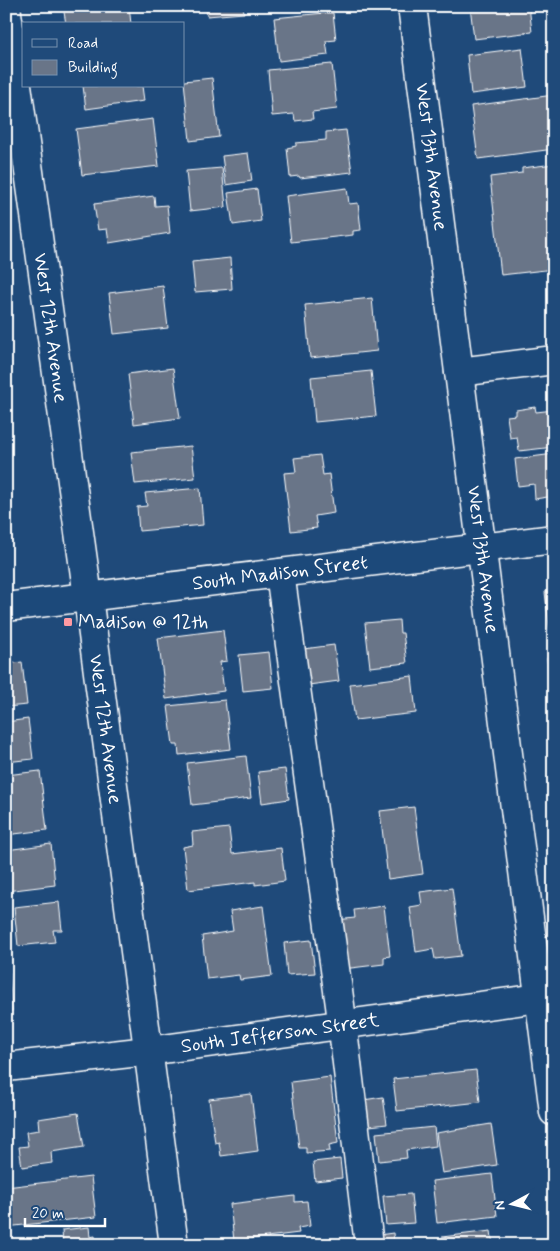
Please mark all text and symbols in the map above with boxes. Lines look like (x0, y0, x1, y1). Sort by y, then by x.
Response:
legend (22, 22, 185, 88)
text: Road (68, 34, 98, 54)
text: Building (68, 58, 118, 79)
street label: West 13th Avenue (408, 81, 454, 232)
street label: West 12th Avenue (27, 251, 74, 405)
street label: West 13th Avenue (460, 484, 506, 635)
street label: South Madison Street (190, 549, 369, 597)
place label: Madison @ 12th (78, 609, 208, 636)
marker: Madison @ 12th (62, 616, 74, 628)
street label: West 12th Avenue (82, 653, 129, 806)
street label: South Jefferson Street (179, 1006, 381, 1060)
north arrow (488, 1178, 538, 1228)
scale bar (25, 1196, 105, 1228)
text: N (491, 1200, 510, 1211)
text: 20 m (32, 1204, 64, 1224)

